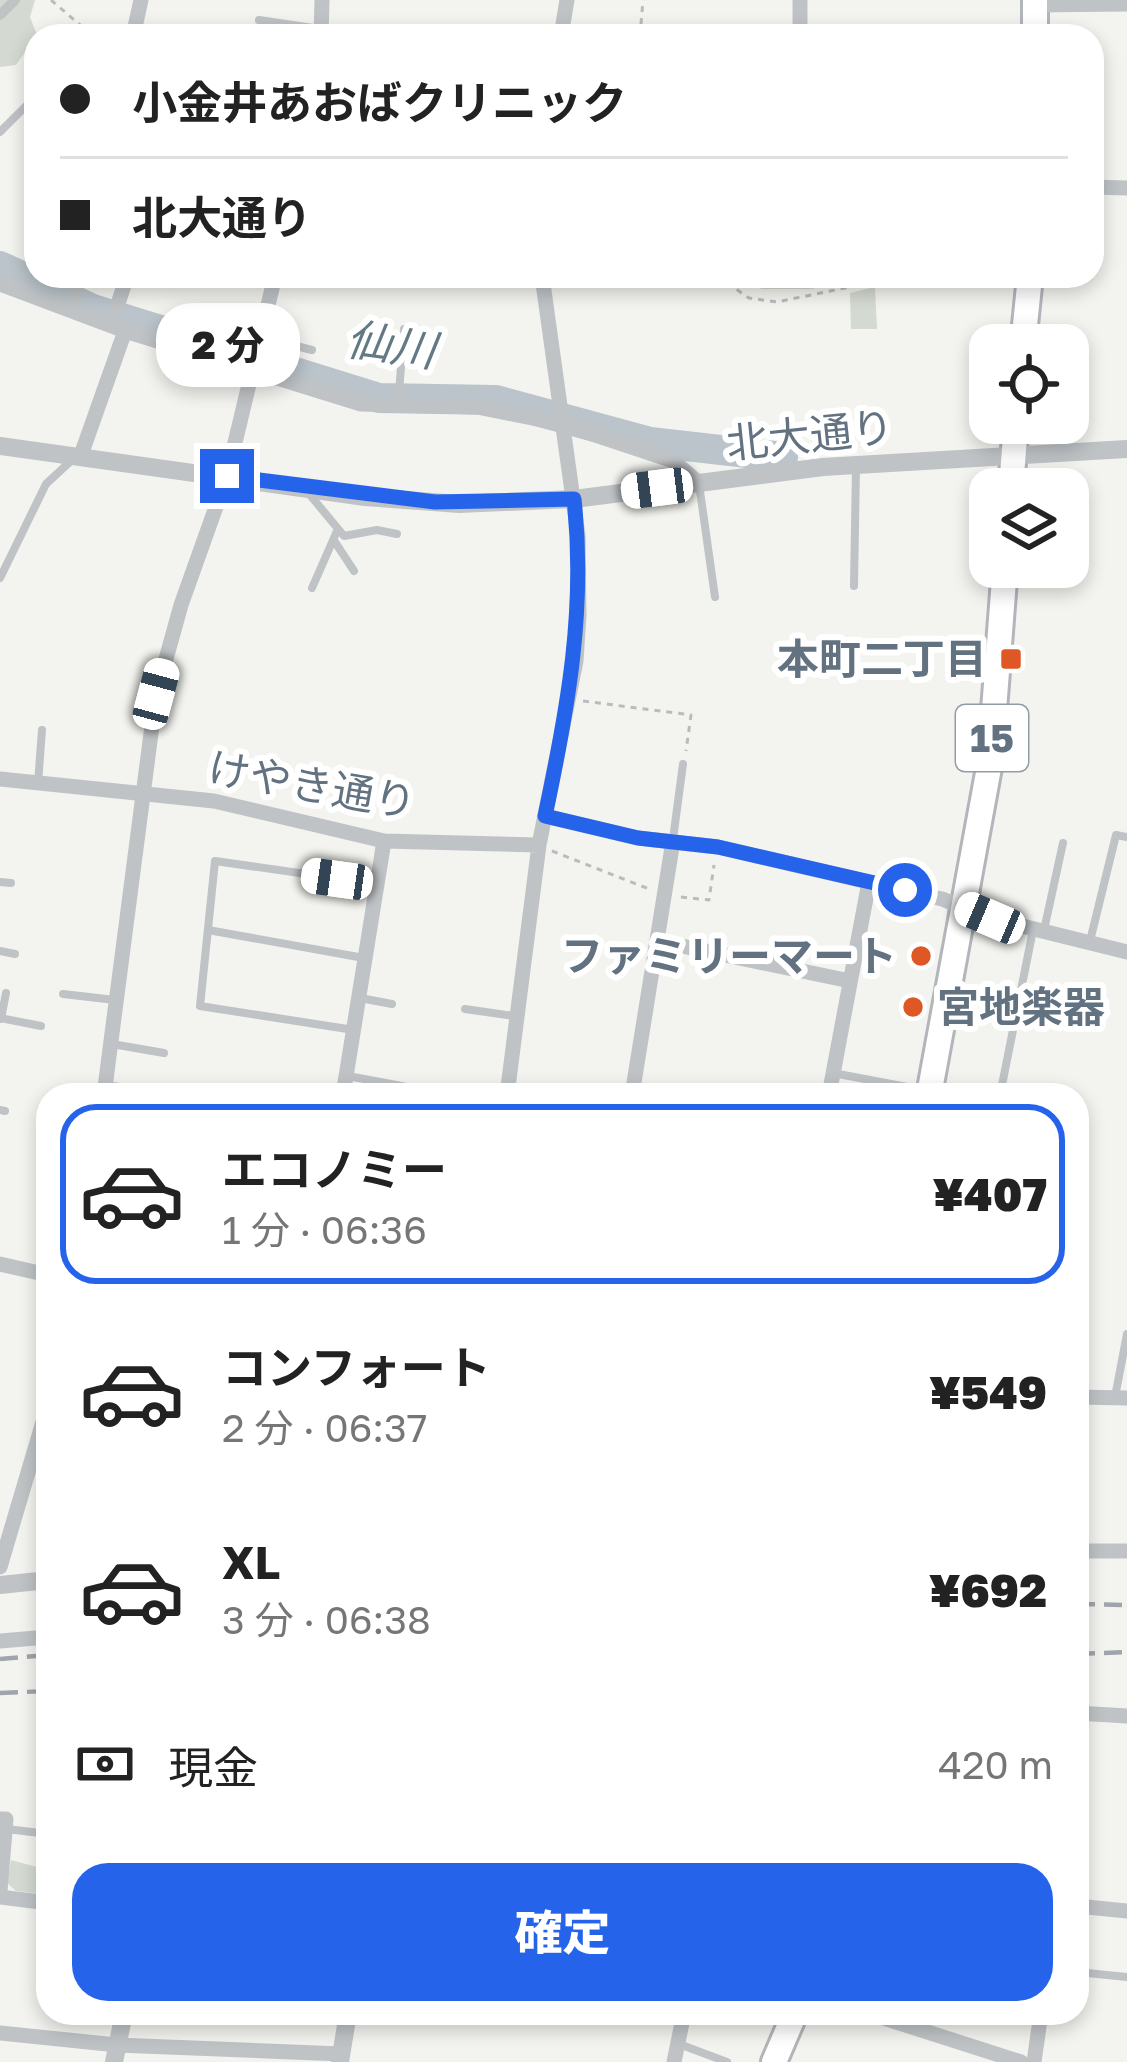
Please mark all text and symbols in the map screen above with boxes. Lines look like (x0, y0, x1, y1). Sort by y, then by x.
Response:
text: 小金井あおばクリニック (132, 75, 627, 129)
text: 北大通り (132, 190, 312, 244)
callout: 2 分 (155, 302, 299, 386)
water label: 仙川 (343, 311, 443, 378)
text: 2 分 (192, 321, 264, 368)
map controls (969, 324, 1089, 588)
button: locate (969, 324, 1089, 444)
street label: 北大通り (724, 400, 896, 468)
route end (200, 449, 254, 503)
car (619, 466, 695, 510)
button: layers (969, 468, 1089, 588)
place label: 本町二丁目 (777, 633, 987, 683)
marker: 本町二丁目 (998, 646, 1024, 672)
car (129, 655, 183, 733)
road number: 15 (956, 705, 1028, 771)
street label: けやき通り (204, 741, 420, 827)
car (299, 856, 375, 902)
route start (878, 863, 932, 917)
car (950, 887, 1030, 949)
place label: ファミリーマート (561, 930, 897, 980)
marker: ファミリーマート (908, 943, 934, 969)
place label: 宮地楽器 (937, 981, 1105, 1031)
marker: 宮地楽器 (900, 994, 926, 1020)
icon: car (78, 1140, 186, 1248)
text: エコノミー (222, 1142, 447, 1196)
text: ¥407 (932, 1167, 1047, 1221)
text: 1 分 · 06:36 (222, 1206, 427, 1253)
icon: car (78, 1338, 186, 1446)
text: コンフォート (222, 1340, 491, 1394)
text: ¥549 (929, 1365, 1047, 1419)
text: 2 分 · 06:37 (222, 1404, 428, 1451)
text: XL (222, 1535, 280, 1589)
icon: car (78, 1536, 186, 1644)
text: ¥692 (929, 1563, 1047, 1617)
text: 3 分 · 06:38 (222, 1596, 431, 1643)
icon: cash (72, 1731, 138, 1797)
text: 現金 (168, 1740, 258, 1794)
text: 420 m (938, 1741, 1053, 1788)
button: 確定 (72, 1863, 1053, 2001)

